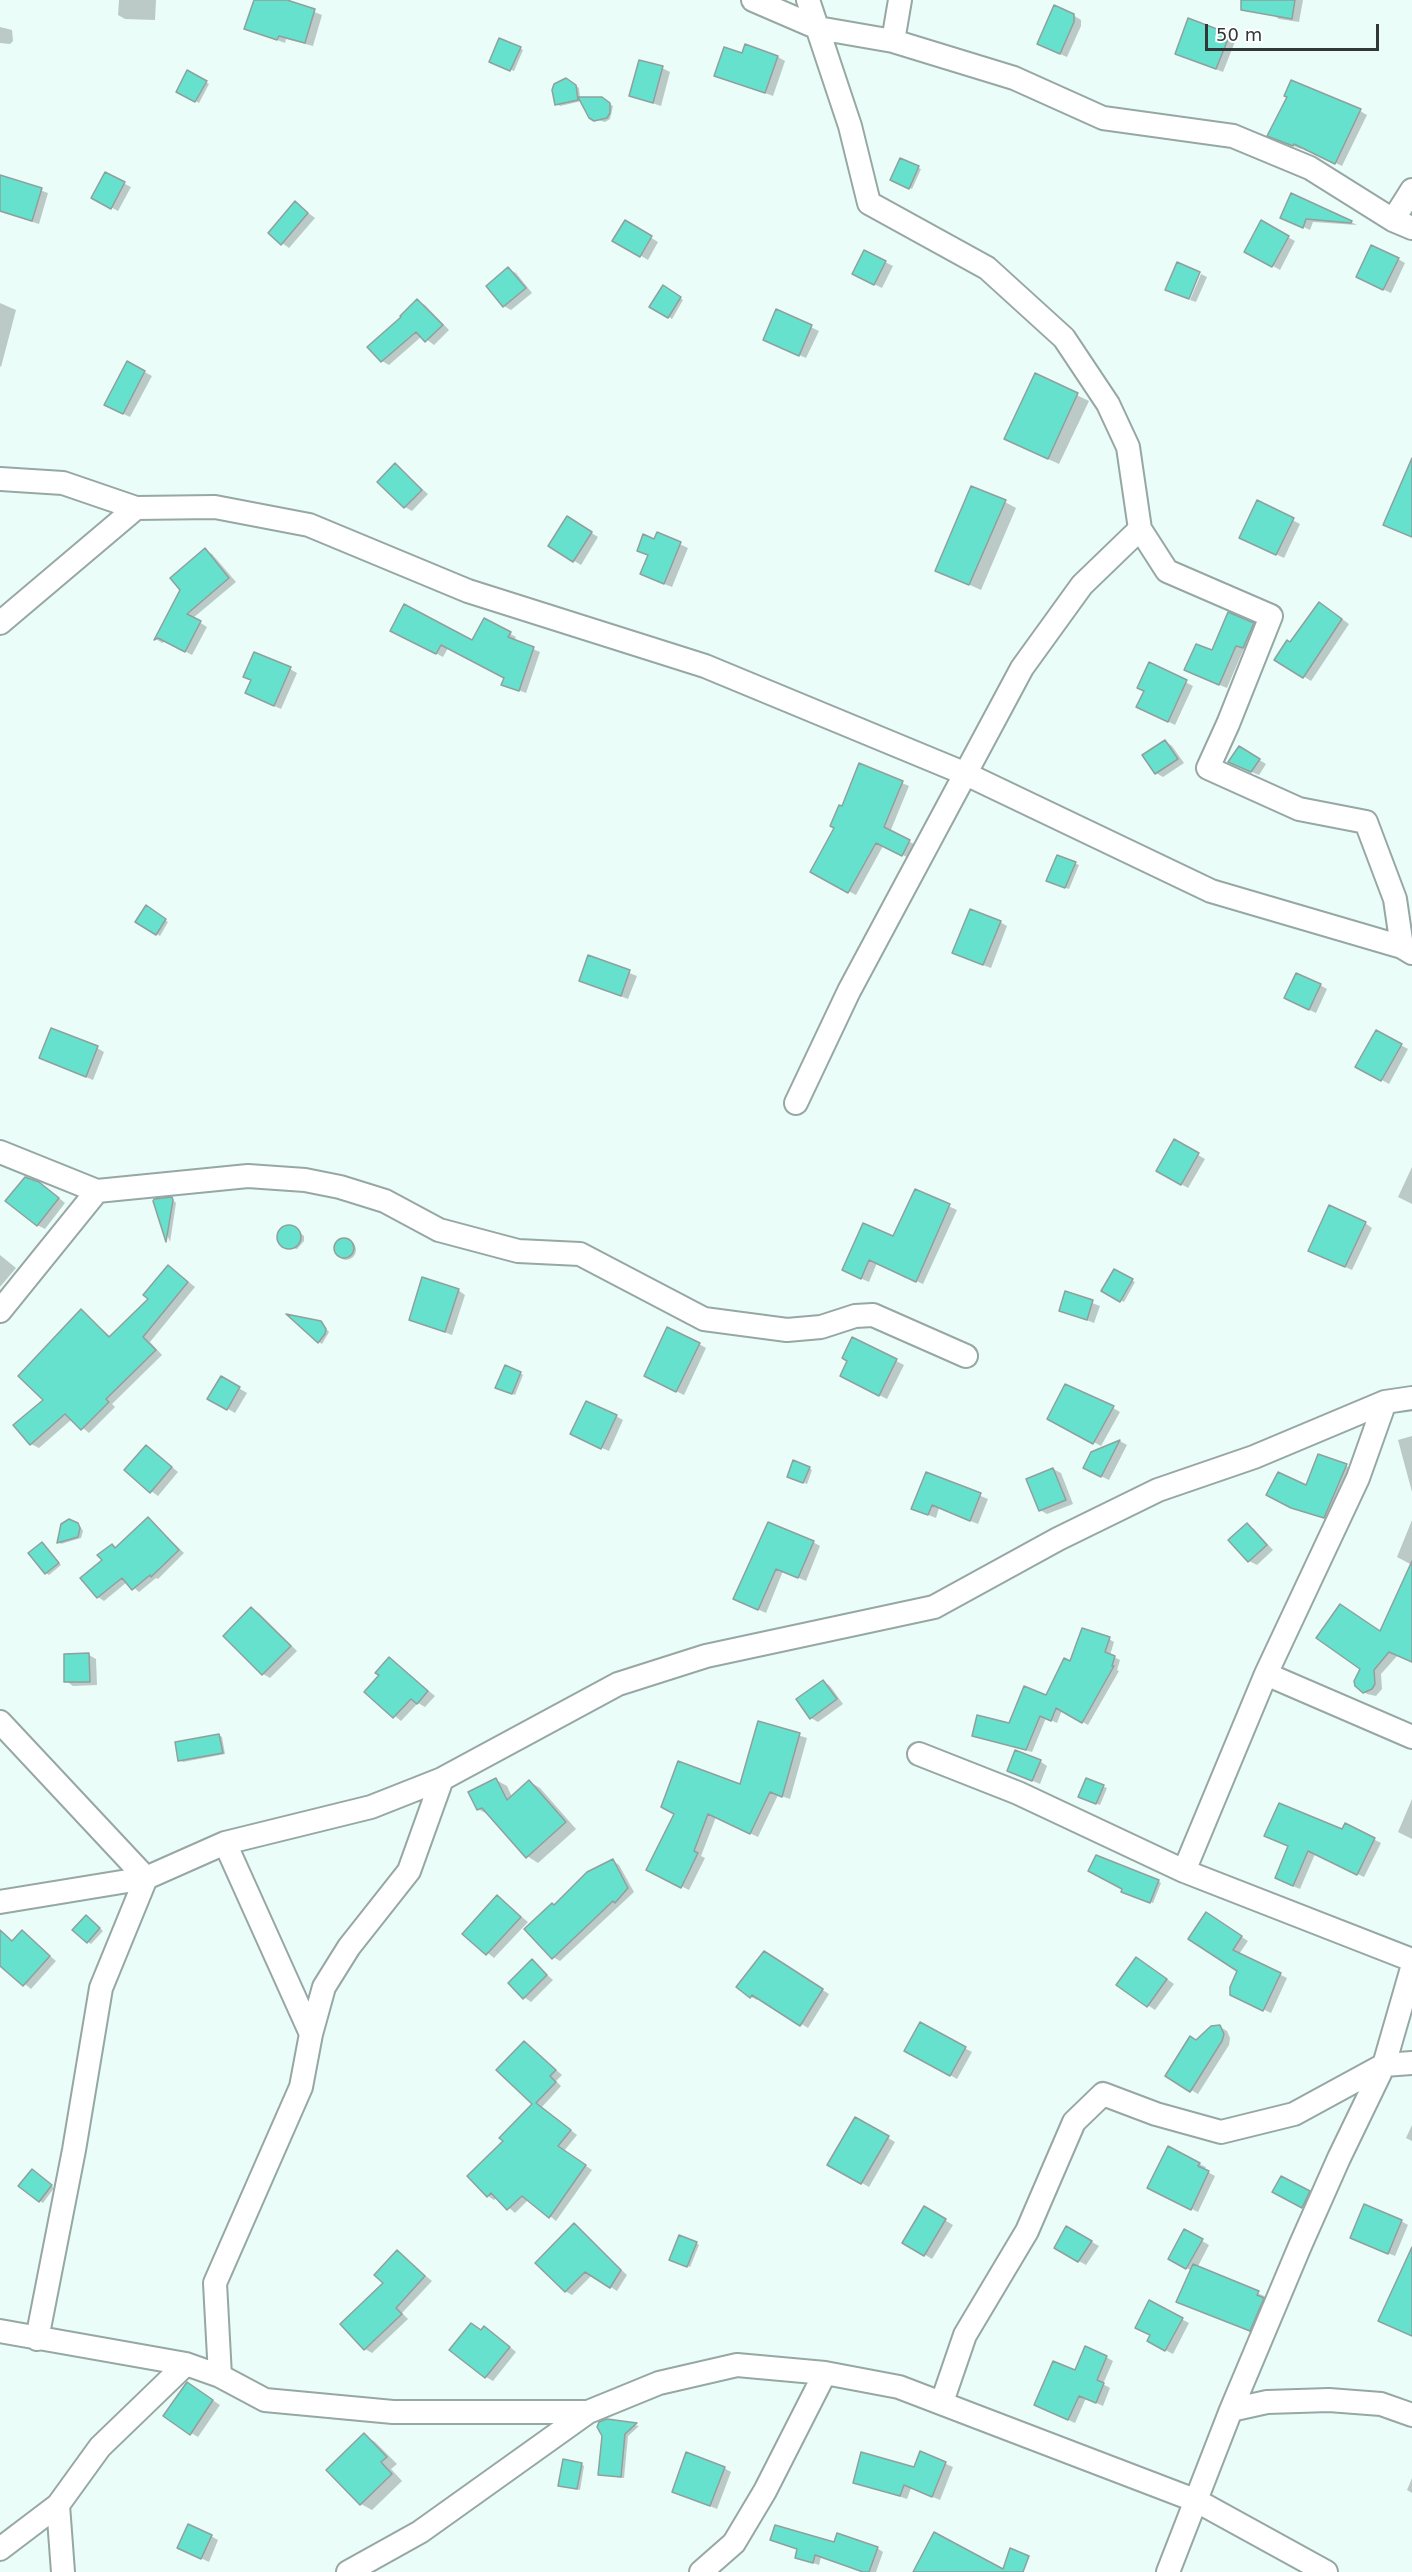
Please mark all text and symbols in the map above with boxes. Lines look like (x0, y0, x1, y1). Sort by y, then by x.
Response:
scale bar (1208, 12, 1382, 50)
text: 50 m (1216, 24, 1262, 45)

